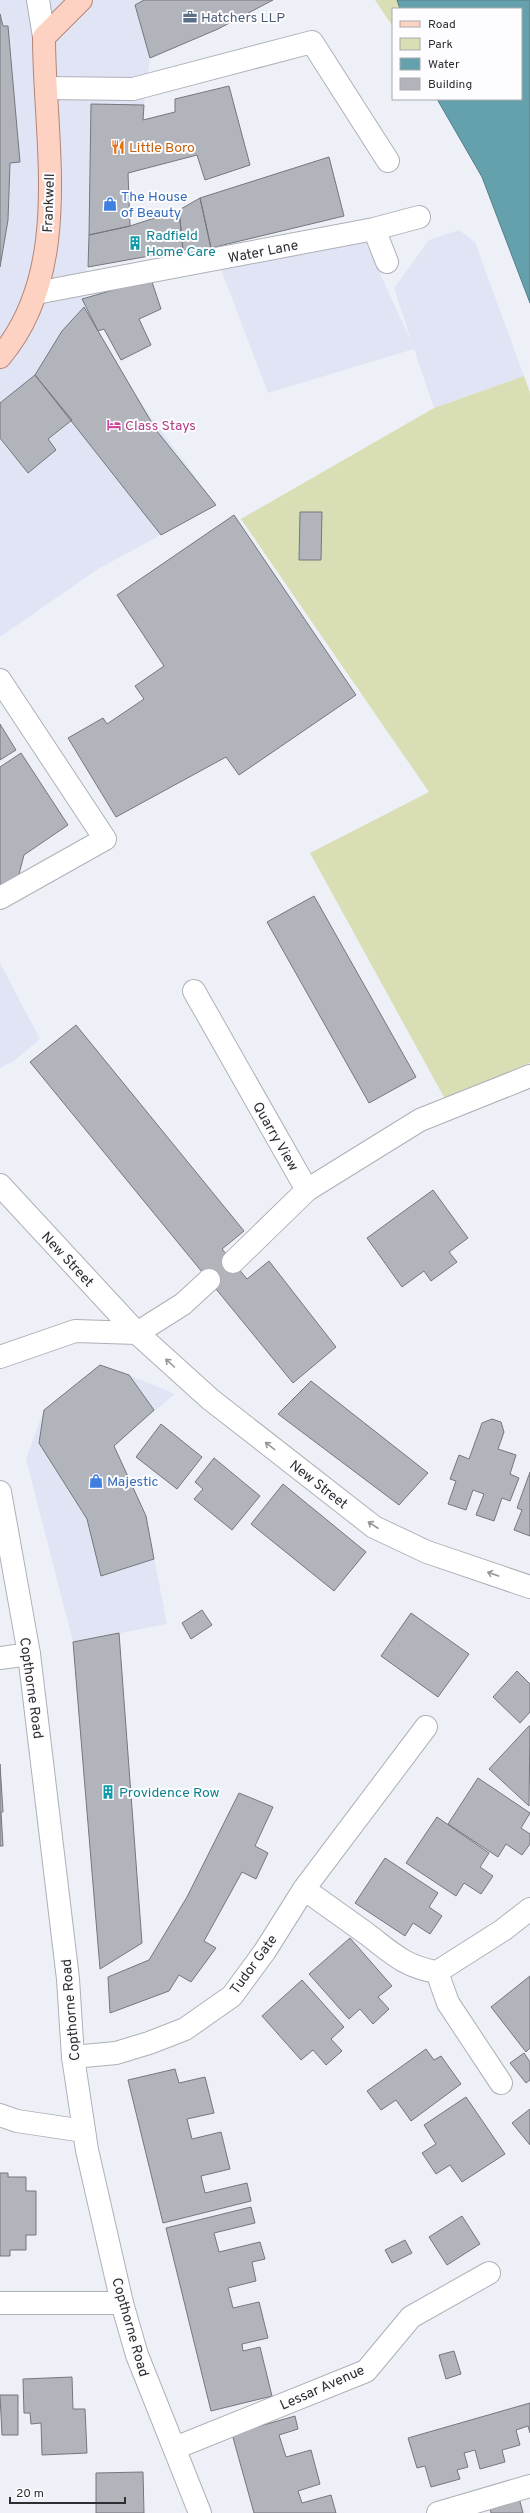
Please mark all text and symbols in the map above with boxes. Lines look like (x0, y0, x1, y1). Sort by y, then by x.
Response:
legend (392, 8, 522, 100)
office icon: Hatchers LLP (182, 9, 198, 25)
place label: Hatchers LLP (201, 10, 285, 27)
text: Road (428, 17, 456, 33)
text: Park (428, 37, 453, 53)
text: Water (428, 57, 460, 73)
text: Building (428, 77, 472, 93)
restaurant icon: Little Boro (110, 139, 126, 155)
place label: Little Boro (129, 140, 195, 157)
street label: Frankwell (40, 173, 59, 233)
place label: The House of Beauty (121, 189, 188, 222)
shop icon: The House of Beauty (102, 196, 118, 212)
place label: Radfield Home Care (146, 228, 216, 261)
building icon: Radfield Home Care (127, 235, 143, 251)
street label: Water Lane (227, 237, 300, 268)
hotel icon: Class Stays (106, 417, 122, 433)
place label: Class Stays (125, 418, 196, 435)
street label: Quarry View (248, 1099, 301, 1174)
street label: New Street (37, 1229, 97, 1291)
one-way arrow (165, 1358, 175, 1368)
one-way arrow (265, 1442, 276, 1450)
street label: New Street (286, 1457, 351, 1513)
shop icon: Majestic (88, 1473, 104, 1489)
place label: Majestic (107, 1474, 159, 1491)
one-way arrow (368, 1521, 379, 1529)
one-way arrow (487, 1570, 500, 1577)
street label: Copthorne Road (15, 1636, 46, 1740)
building icon: Providence Row (100, 1784, 116, 1800)
place label: Providence Row (119, 1785, 220, 1802)
street label: Tudor Gate (227, 1932, 281, 1998)
street label: Copthorne Road (59, 1958, 84, 2062)
street label: Copthorne Road (107, 2276, 152, 2379)
street label: Lessar Avenue (278, 2362, 368, 2415)
scale bar (10, 2479, 125, 2505)
text: 20 m (16, 2486, 44, 2502)

